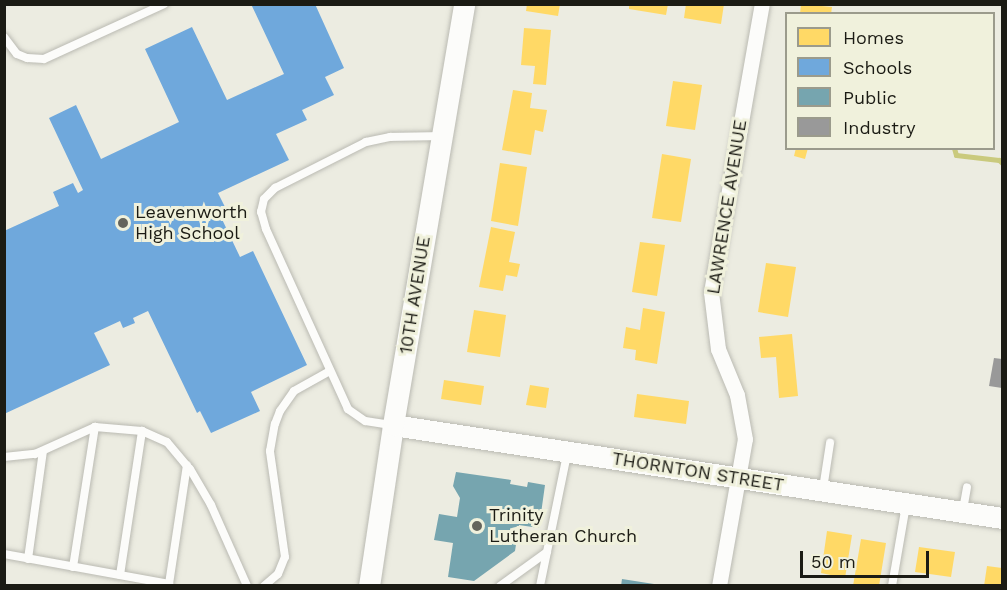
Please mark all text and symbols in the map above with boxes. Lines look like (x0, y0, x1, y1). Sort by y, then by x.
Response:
legend (785, 12, 995, 150)
text: Homes (843, 27, 904, 48)
text: Schools (843, 57, 912, 78)
text: Public (843, 87, 897, 108)
text: Industry (843, 117, 915, 138)
street label: LAWRENCE AVENUE (702, 118, 752, 296)
place label: Leavenworth High School (135, 202, 248, 244)
marker: Leavenworth High School (116, 216, 130, 230)
street label: 10TH AVENUE (395, 234, 435, 356)
street label: THORNTON STREET (611, 448, 785, 496)
place label: Trinity Lutheran Church (489, 505, 637, 548)
marker: Trinity Lutheran Church (470, 519, 484, 533)
scale bar (803, 539, 932, 577)
text: 50 m (811, 551, 856, 572)

